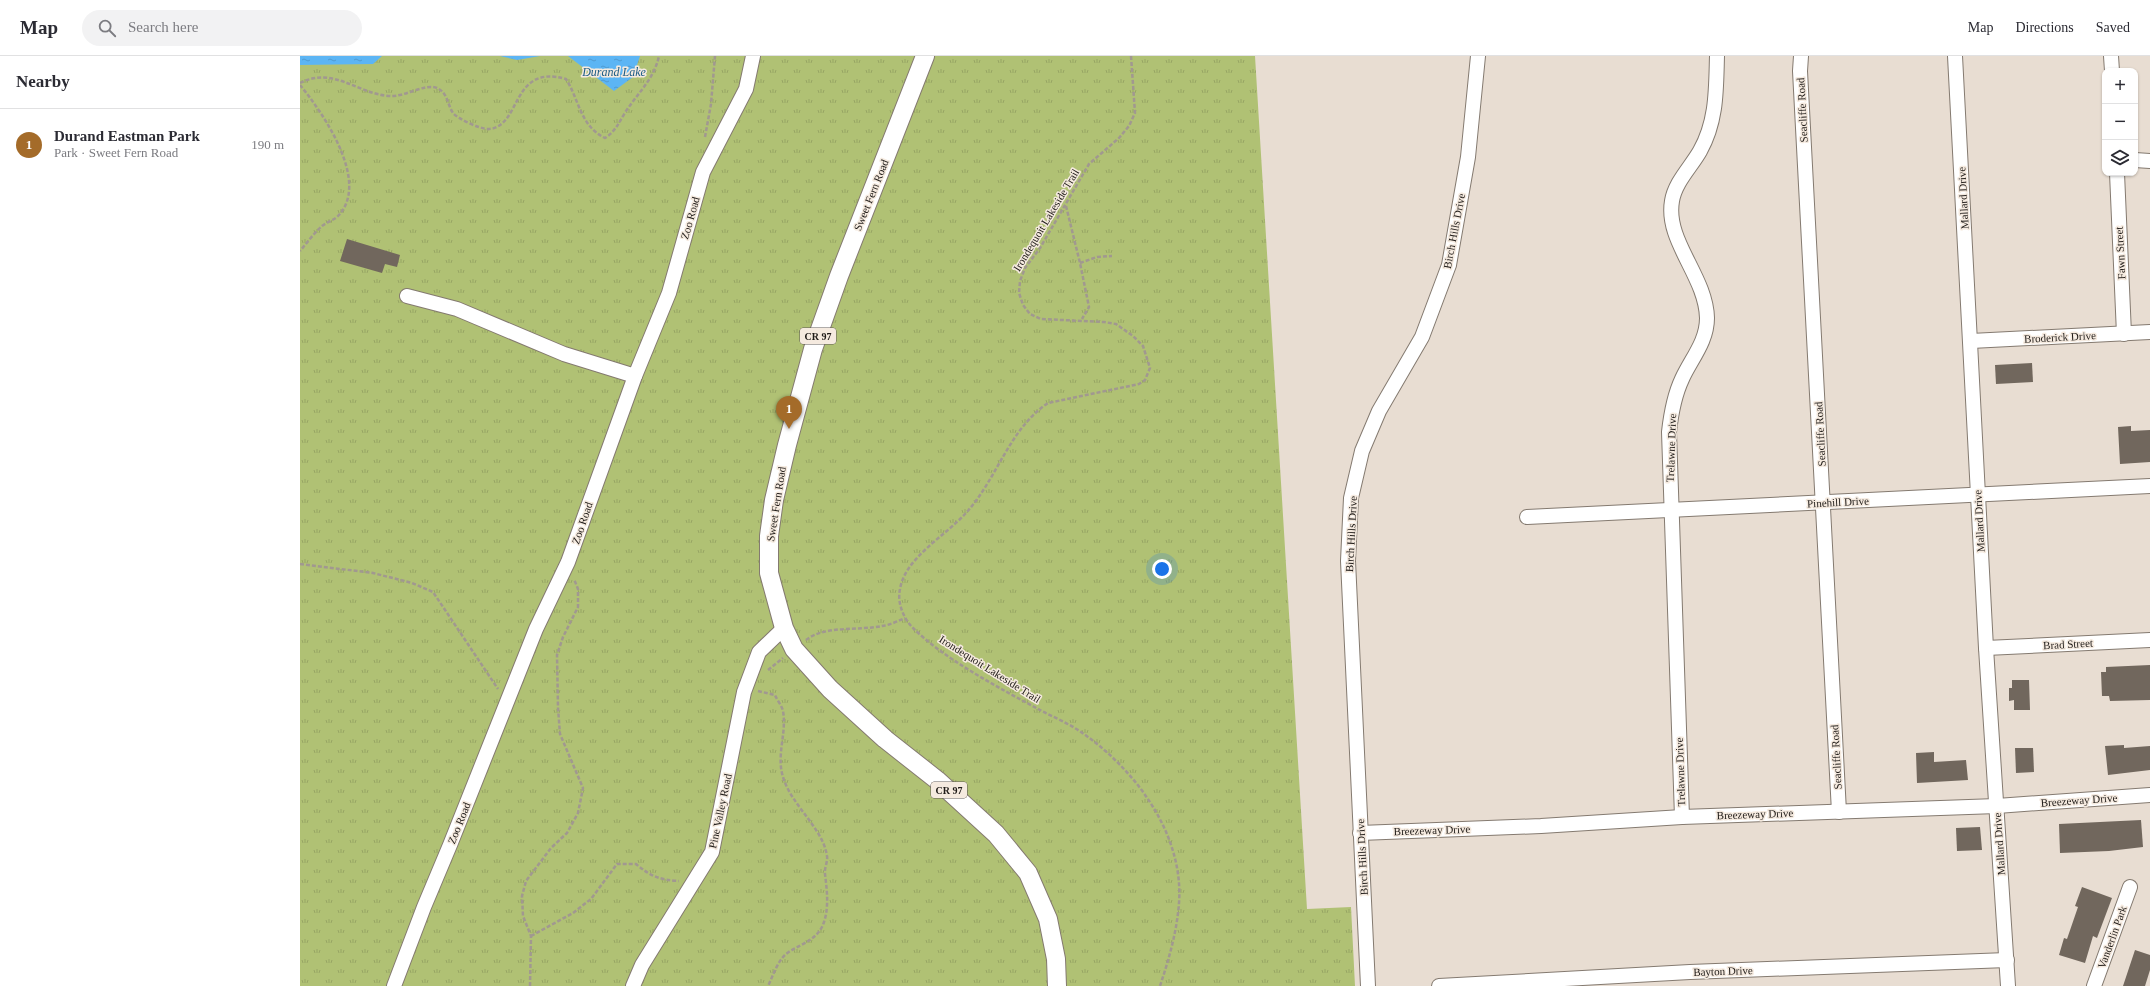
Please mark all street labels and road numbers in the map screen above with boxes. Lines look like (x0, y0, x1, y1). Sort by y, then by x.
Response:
street label: Seacliffe Road (1794, 77, 1810, 143)
street label: Sweet Fern Road (851, 157, 891, 232)
street label: Mallard Drive (1955, 166, 1971, 230)
street label: Irondequoit Lakeside Trail (1011, 167, 1081, 273)
street label: Birch Hills Drive (1441, 192, 1467, 270)
street label: Zoo Road (678, 195, 702, 241)
street label: Fawn Street (2113, 226, 2127, 280)
road number: CR 97 (800, 328, 836, 344)
street label: Broderick Drive (2024, 329, 2096, 345)
street label: Seacliffe Road (1812, 401, 1828, 467)
street label: Trelawne Drive (1664, 413, 1678, 483)
street label: Sweet Fern Road (764, 465, 788, 542)
street label: Mallard Drive (1971, 489, 1987, 553)
street label: Pinehill Drive (1807, 494, 1869, 510)
street label: Birch Hills Drive (1343, 495, 1359, 572)
street label: Zoo Road (569, 500, 595, 546)
street label: Irondequoit Lakeside Trail (937, 633, 1043, 705)
street label: Brad Street (2043, 637, 2093, 651)
street label: Seacliffe Road (1828, 724, 1844, 790)
street label: Trelawne Drive (1673, 737, 1687, 807)
street label: Pine Valley Road (706, 772, 734, 850)
road number: CR 97 (931, 782, 967, 798)
street label: Breezeway Drive (2040, 791, 2118, 809)
street label: Zoo Road (445, 800, 473, 846)
street label: Breezeway Drive (1716, 807, 1794, 821)
street label: Mallard Drive (1991, 812, 2007, 876)
street label: Birch Hills Drive (1354, 818, 1370, 895)
street label: Breezeway Drive (1393, 823, 1471, 837)
street label: Vanderlin Park (2095, 904, 2129, 970)
street label: Bayton Drive (1693, 964, 1753, 978)

